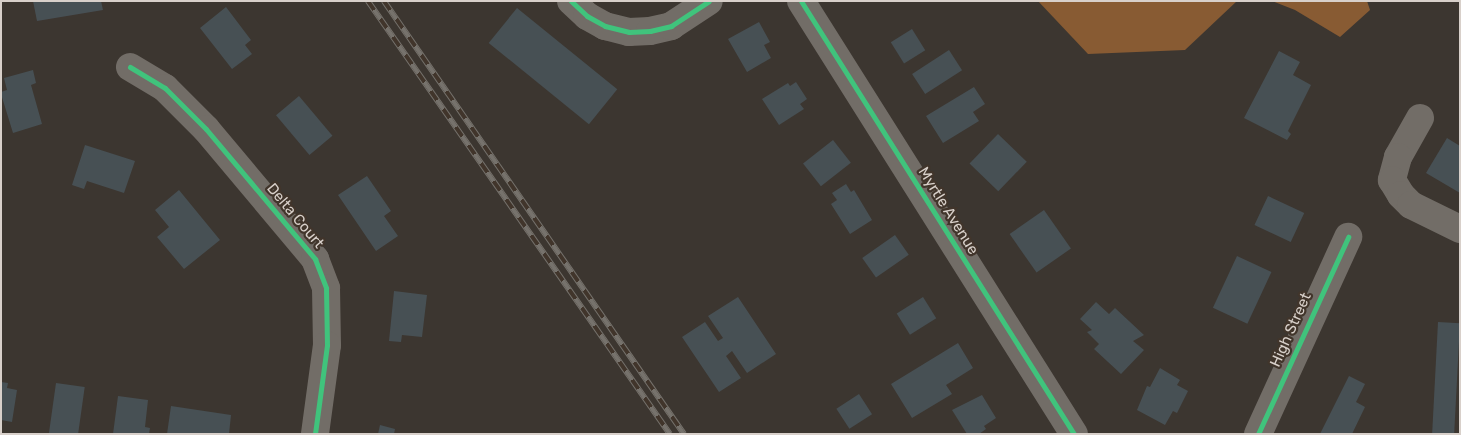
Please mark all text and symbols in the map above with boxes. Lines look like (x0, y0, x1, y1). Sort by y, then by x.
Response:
street label: Myrtle Avenue (914, 164, 982, 258)
street label: Delta Court (263, 180, 327, 252)
street label: High Street (1267, 290, 1315, 370)

